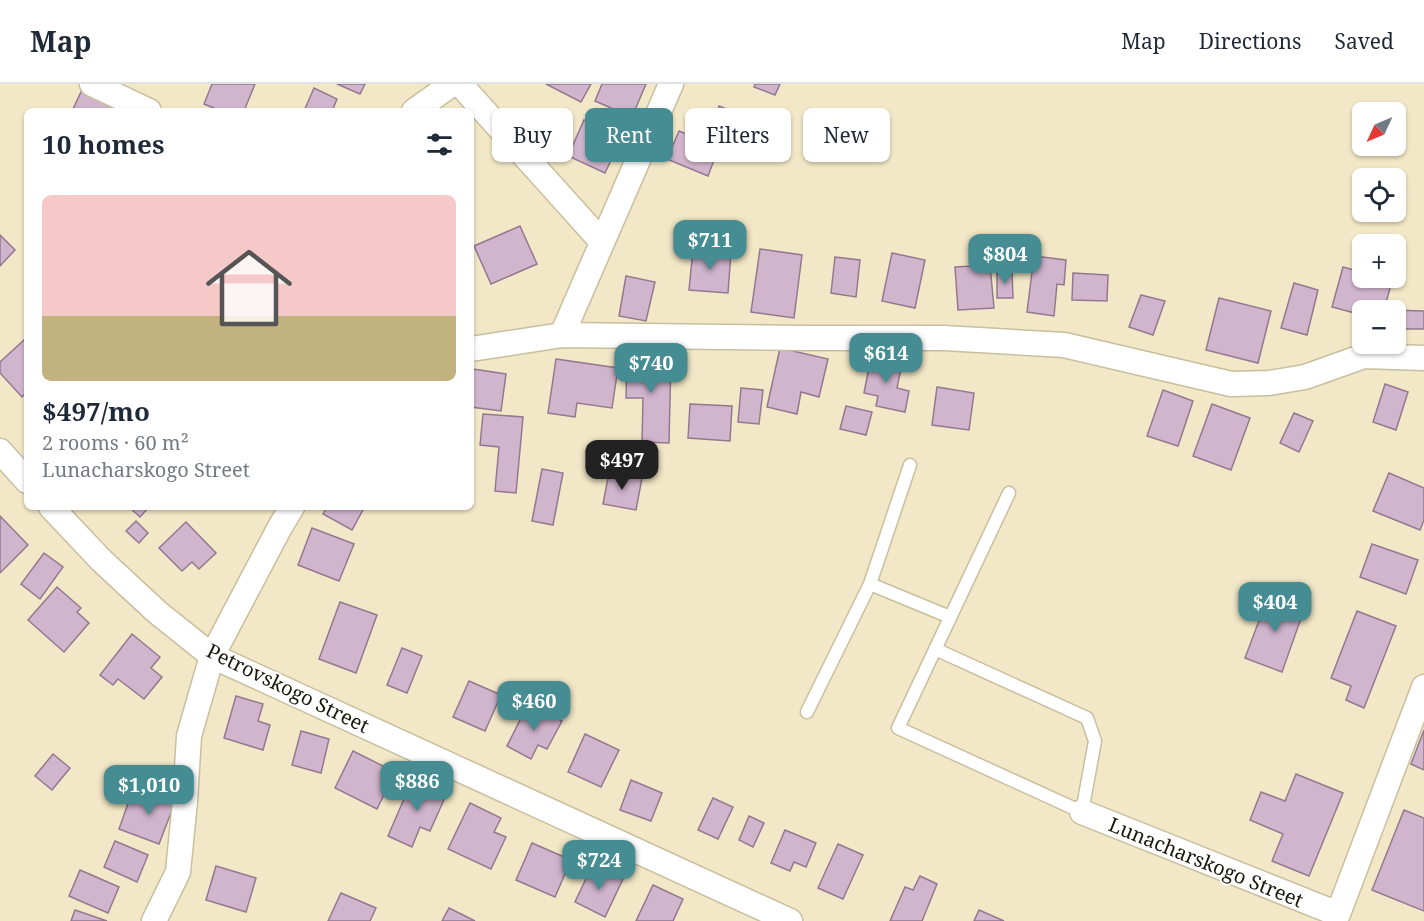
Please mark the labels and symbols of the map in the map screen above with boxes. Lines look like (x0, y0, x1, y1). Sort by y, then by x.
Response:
north arrow (1352, 102, 1406, 156)
pin: $711 (674, 220, 746, 271)
pin: $804 (969, 234, 1041, 285)
pin: $614 (850, 333, 922, 384)
pin: $740 (615, 343, 687, 394)
pin: $497 (586, 440, 658, 491)
pin: $404 (1239, 582, 1311, 633)
street label: Petrovskogo Street (202, 637, 374, 739)
pin: $460 (498, 681, 570, 732)
pin: $886 (381, 761, 453, 812)
pin: $1,010 (100, 765, 198, 816)
street label: Lunacharskogo Street (1105, 811, 1307, 913)
pin: $724 (563, 840, 635, 891)

